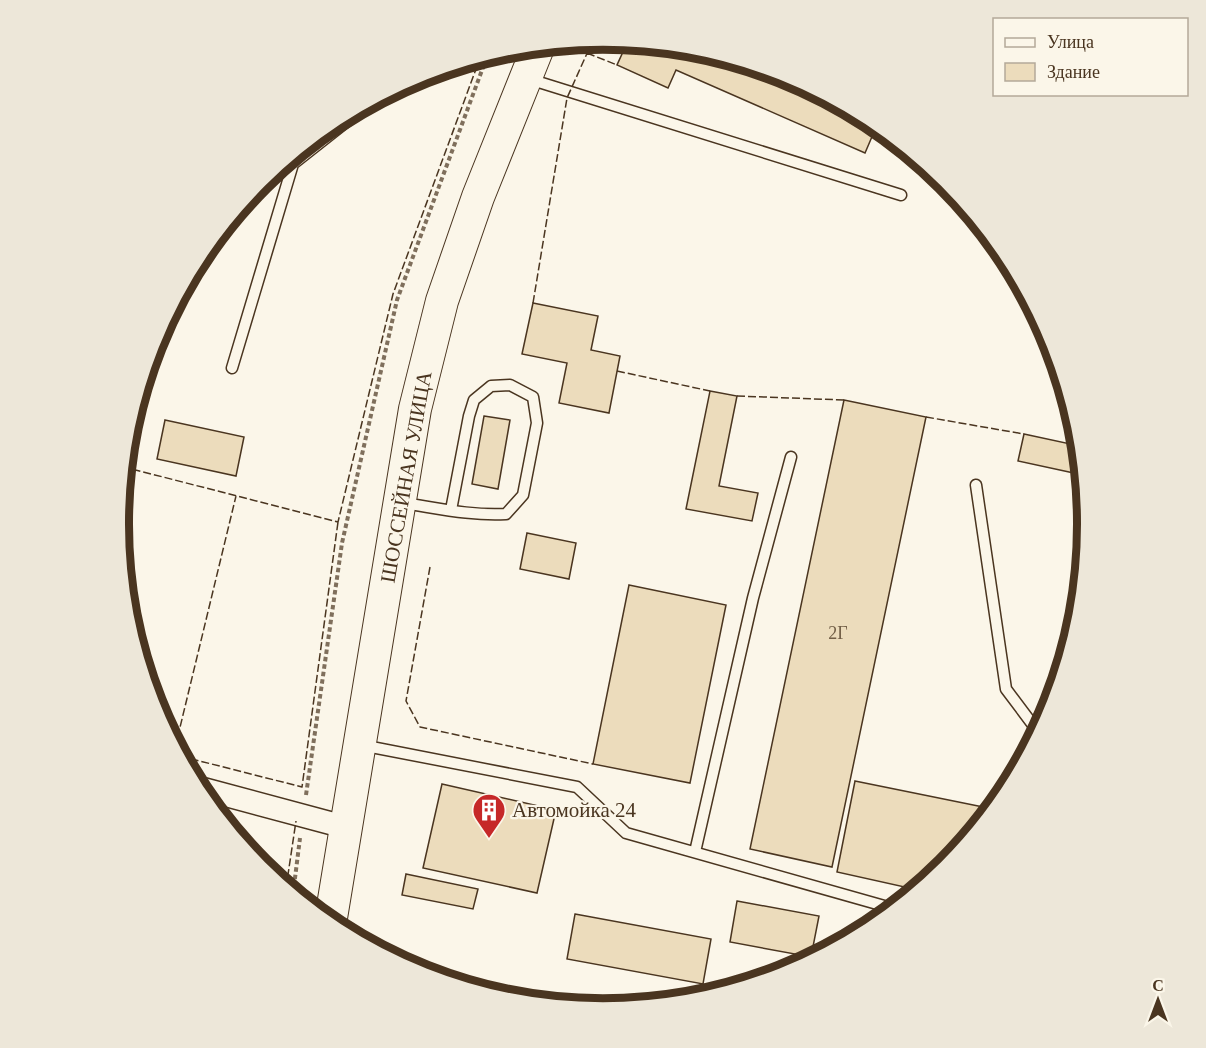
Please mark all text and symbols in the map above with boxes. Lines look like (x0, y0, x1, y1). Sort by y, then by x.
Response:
legend (993, 18, 1188, 96)
text: Улица (1047, 32, 1094, 52)
text: Здание (1047, 62, 1100, 82)
street label: ШОССЕЙНАЯ УЛИЦА (376, 369, 437, 585)
house number: 2Г (828, 623, 848, 643)
building icon: Автомойка 24 (471, 792, 507, 839)
place label: Автомойка 24 (512, 798, 637, 822)
north arrow (1128, 970, 1188, 1030)
text: С (1152, 977, 1164, 994)

